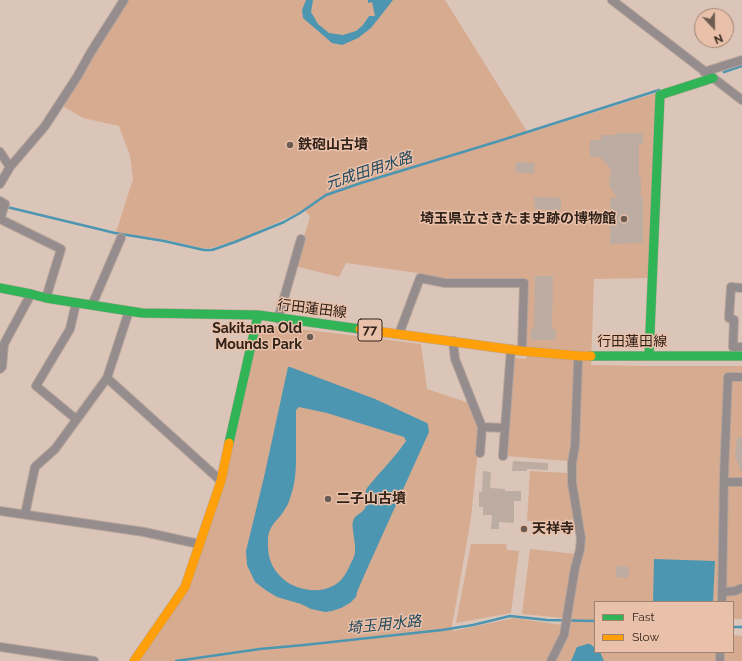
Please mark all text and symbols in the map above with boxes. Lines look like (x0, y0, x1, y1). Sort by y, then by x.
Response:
north arrow (694, 8, 734, 48)
text: N (712, 31, 725, 46)
place label: 鉄砲山古墳 (298, 137, 368, 153)
marker: 鉄砲山古墳 (285, 140, 295, 150)
water label: 元成田用水路 (323, 149, 415, 193)
place label: 埼玉県立さきたま史跡の博物館 (420, 211, 616, 227)
marker: 埼玉県立さきたま史跡の博物館 (619, 214, 629, 224)
street label: 行田蓮田線 (276, 296, 348, 322)
road number: 77 (358, 319, 382, 341)
place label: Sakitama Old Mounds Park (212, 321, 302, 354)
marker: Sakitama Old Mounds Park (305, 332, 315, 342)
street label: 行田蓮田線 (597, 334, 667, 350)
place label: 二子山古墳 (336, 491, 406, 507)
marker: 二子山古墳 (323, 494, 333, 504)
place label: 天祥寺 (532, 521, 574, 537)
marker: 天祥寺 (519, 524, 529, 534)
legend (594, 601, 734, 653)
text: Fast (632, 610, 655, 624)
water label: 埼玉用水路 (346, 612, 422, 638)
text: Slow (632, 630, 659, 644)

